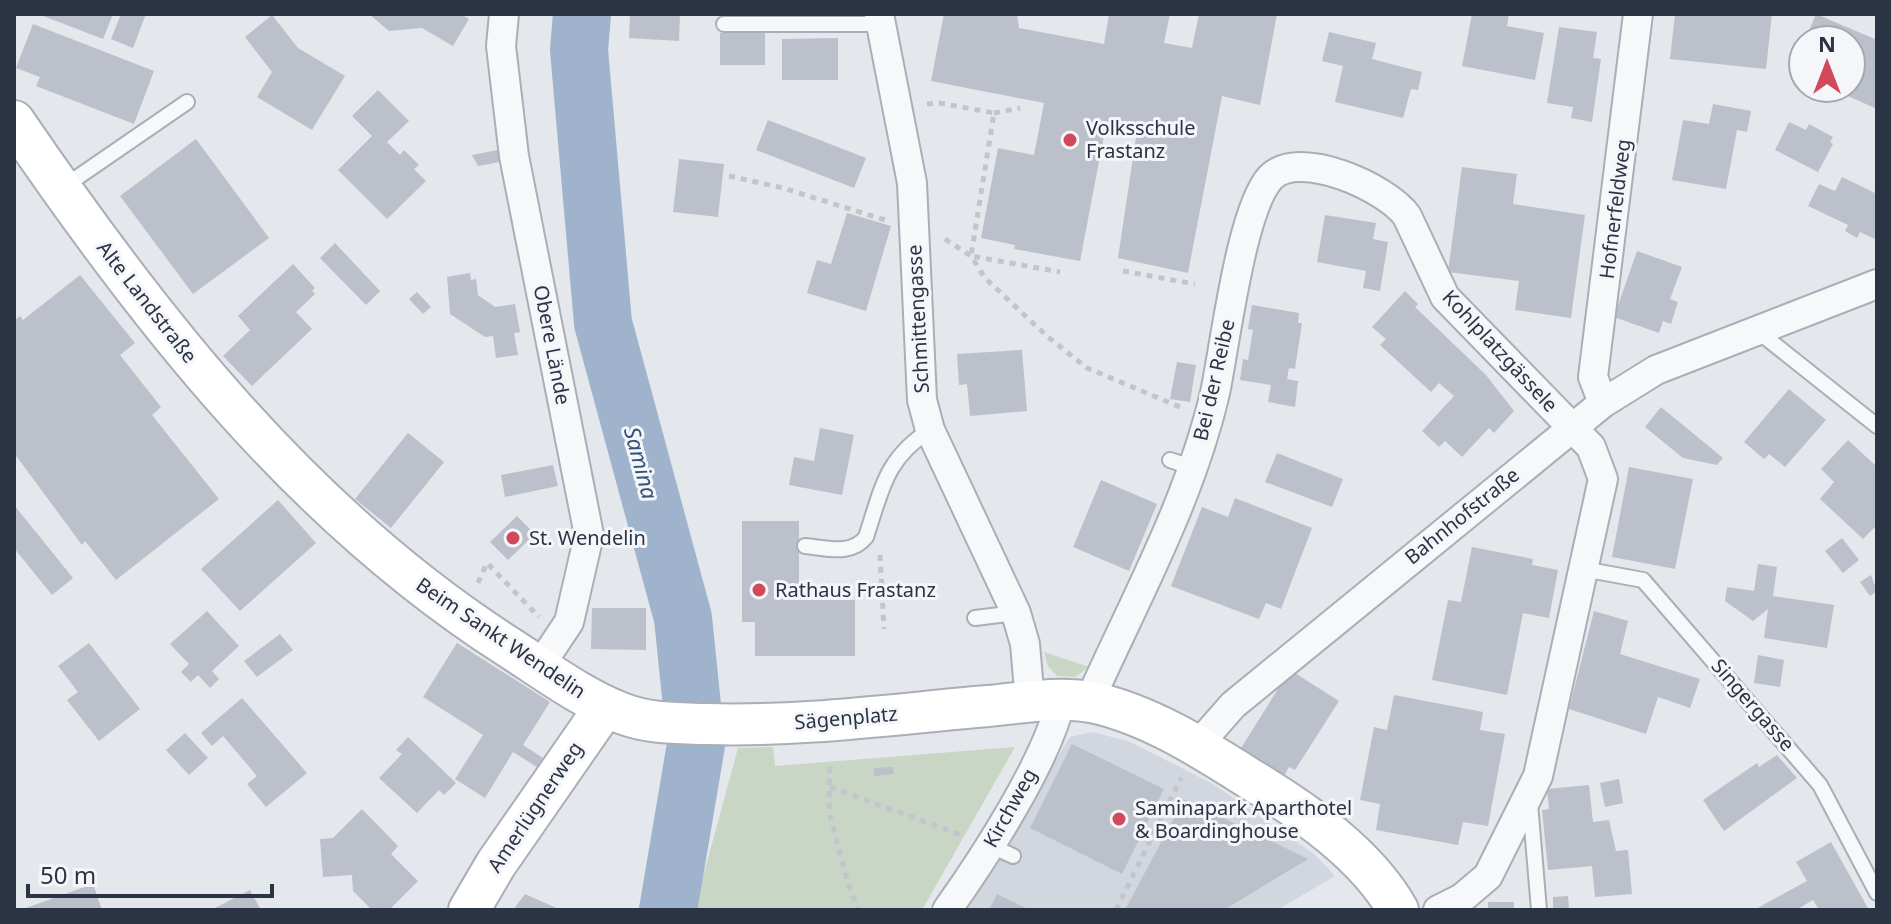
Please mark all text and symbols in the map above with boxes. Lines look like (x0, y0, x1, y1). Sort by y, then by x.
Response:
north arrow (1787, 24, 1867, 104)
text: N (1818, 28, 1836, 58)
place label: Volksschule Frastanz (1086, 114, 1195, 164)
marker: Volksschule Frastanz (1061, 131, 1079, 149)
street label: Hofnerfeldweg (1593, 138, 1636, 280)
street label: Alte Landstraße (91, 235, 204, 368)
street label: Schmittengasse (900, 244, 935, 394)
street label: Obere Lände (528, 283, 577, 407)
street label: Kohlplatzgässele (1437, 284, 1564, 418)
street label: Bei der Reibe (1186, 316, 1241, 443)
water label: Samina (618, 423, 666, 503)
street label: Bahnhofstraße (1399, 461, 1525, 570)
place label: St. Wendelin (529, 524, 646, 551)
marker: St. Wendelin (504, 529, 522, 547)
street label: Beim Sankt Wendelin (411, 571, 591, 704)
place label: Rathaus Frastanz (775, 576, 936, 603)
marker: Rathaus Frastanz (750, 581, 768, 599)
street label: Singergasse (1706, 653, 1801, 757)
street label: Sägenplatz (793, 700, 899, 735)
street label: Amerlügnerweg (481, 736, 588, 877)
street label: Kirchweg (977, 763, 1042, 852)
place label: Saminapark Aparthotel & Boardinghouse (1135, 794, 1352, 844)
marker: Saminapark Aparthotel & Boardinghouse (1110, 810, 1128, 828)
scale bar (28, 848, 272, 898)
text: 50 m (40, 858, 96, 891)

